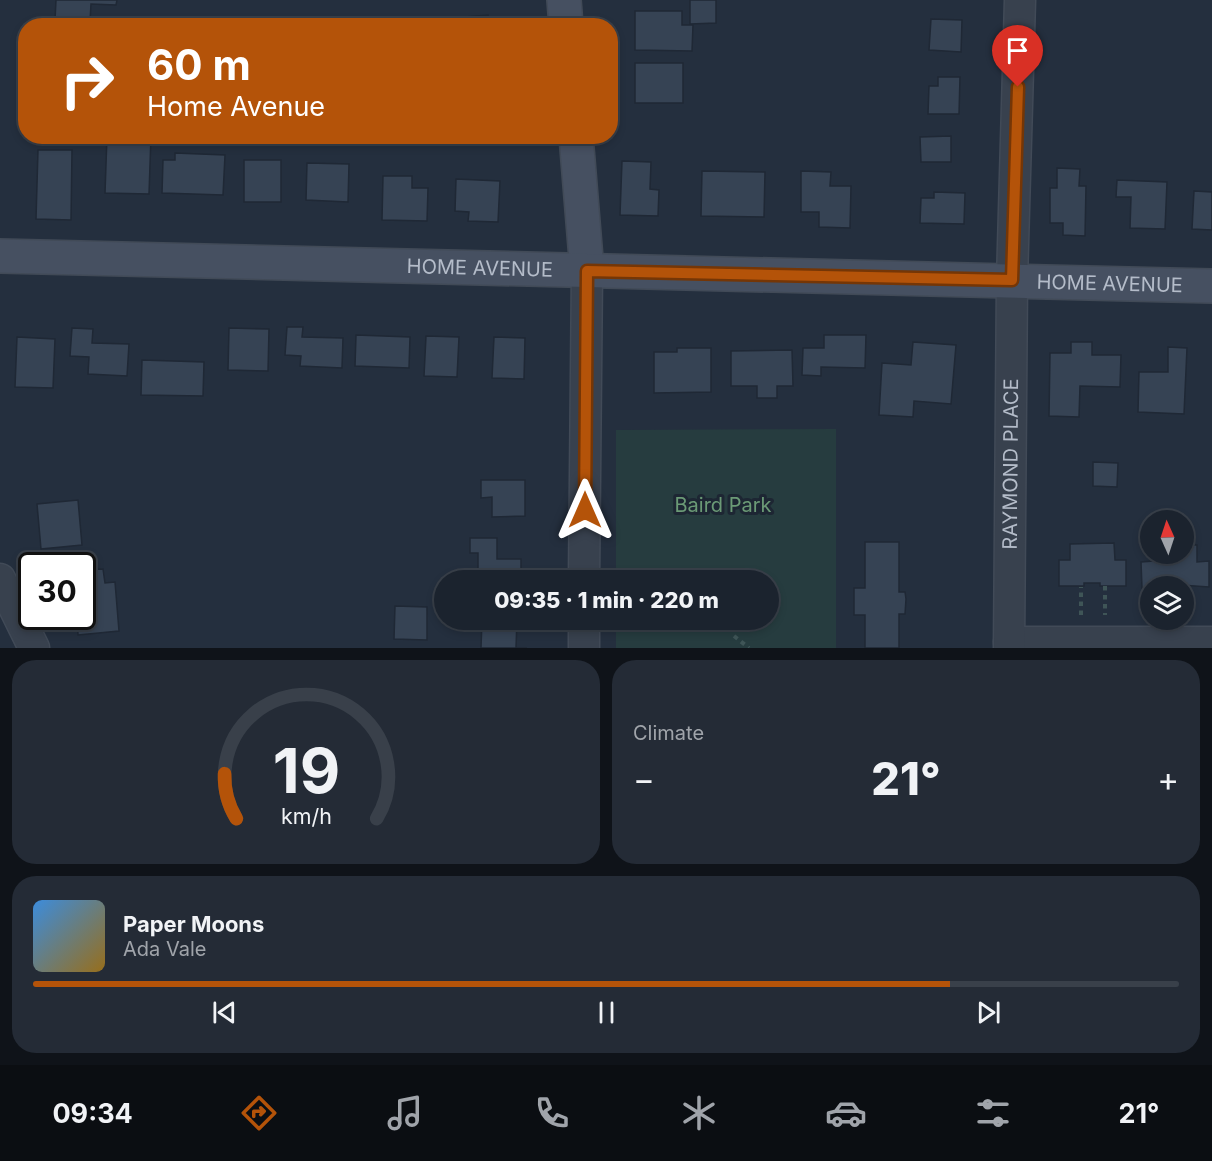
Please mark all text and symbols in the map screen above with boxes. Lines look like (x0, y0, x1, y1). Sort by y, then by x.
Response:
pin (992, 25, 1043, 87)
icon: arrive (1001, 34, 1034, 67)
text: 60 m (147, 39, 251, 90)
icon: right (48, 42, 126, 120)
text: Home Avenue (147, 90, 325, 123)
street label: HOME AVENUE (406, 254, 553, 282)
street label: HOME AVENUE (1036, 270, 1183, 297)
street label: RAYMOND PLACE (998, 378, 1023, 550)
position arrow (553, 478, 617, 542)
park label: Baird Park (674, 493, 772, 517)
north arrow (1140, 510, 1194, 564)
map controls (1140, 510, 1194, 630)
speed limit sign: 30 (18, 552, 96, 630)
button: layers (1140, 576, 1194, 630)
text: 09:35 · 1 min · 220 m (494, 587, 719, 613)
text: Climate (633, 721, 704, 745)
text: 19 (272, 733, 340, 808)
text: 21° (871, 751, 941, 806)
text: − (633, 759, 655, 799)
text: + (1157, 759, 1179, 799)
text: km/h (281, 803, 331, 829)
text: Paper Moons (123, 911, 264, 937)
text: Ada Vale (123, 937, 206, 961)
icon: previous (208, 996, 241, 1029)
icon: pause (590, 996, 623, 1029)
icon: next (972, 996, 1005, 1029)
icon: directions (238, 1092, 280, 1134)
icon: music (384, 1092, 426, 1134)
icon: phone (531, 1092, 573, 1134)
icon: climate (678, 1092, 720, 1134)
icon: car (825, 1092, 867, 1134)
icon: filters (972, 1092, 1014, 1134)
text: 09:34 (52, 1097, 133, 1130)
text: 21° (1118, 1097, 1159, 1130)

